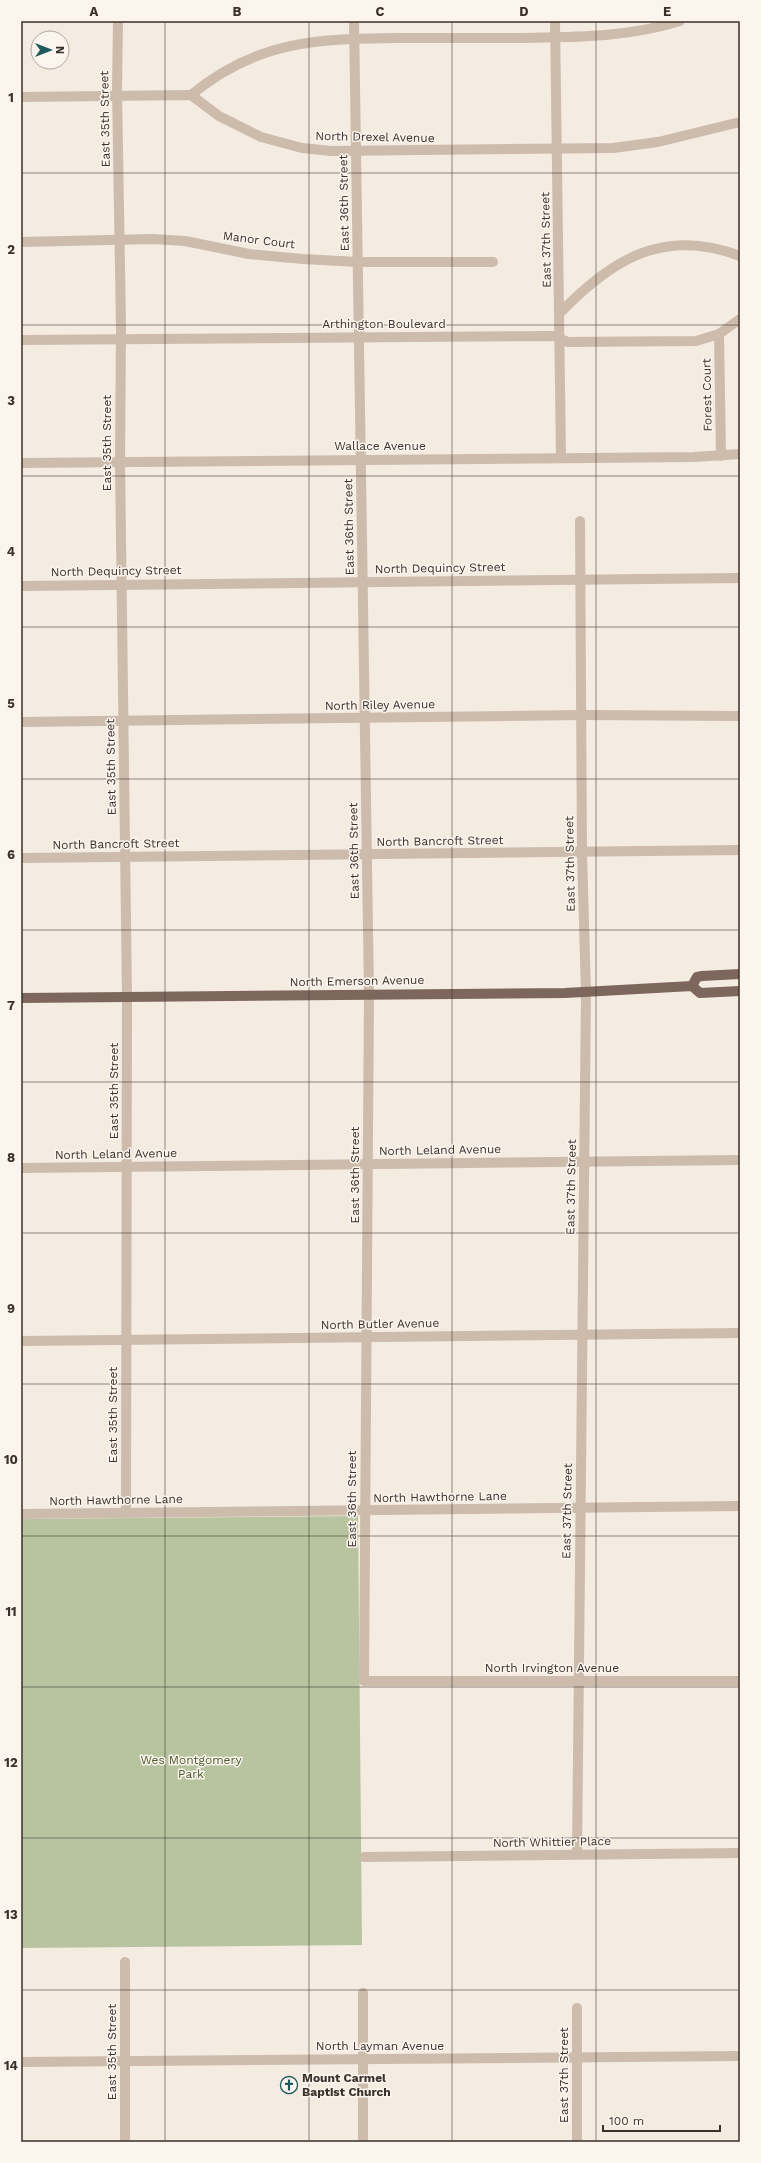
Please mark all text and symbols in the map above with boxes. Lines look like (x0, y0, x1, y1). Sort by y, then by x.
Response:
text: A (90, 4, 99, 19)
text: B (233, 4, 242, 19)
text: C (376, 4, 385, 19)
text: D (519, 4, 529, 19)
text: E (663, 4, 671, 19)
north arrow (30, 30, 70, 70)
text: N (53, 46, 66, 54)
street label: East 35th Street (97, 71, 113, 167)
text: 1 (8, 90, 14, 105)
street label: North Drexel Avenue (315, 129, 435, 145)
street label: East 36th Street (336, 154, 352, 252)
street label: East 37th Street (538, 192, 554, 288)
street label: Manor Court (222, 229, 296, 251)
text: 2 (7, 242, 15, 257)
street label: Arthington Boulevard (322, 317, 446, 331)
street label: Forest Court (699, 358, 715, 432)
text: 3 (7, 393, 15, 408)
street label: East 35th Street (100, 395, 114, 491)
street label: Wallace Avenue (334, 439, 426, 453)
street label: East 36th Street (341, 478, 357, 576)
text: 4 (7, 544, 16, 559)
street label: North Dequincy Street (375, 560, 505, 576)
street label: North Dequincy Street (51, 563, 181, 579)
text: 5 (7, 696, 15, 711)
street label: North Riley Avenue (325, 697, 435, 713)
street label: East 35th Street (103, 719, 119, 815)
street label: East 36th Street (346, 802, 362, 900)
street label: East 37th Street (562, 816, 578, 912)
street label: North Bancroft Street (376, 833, 504, 849)
street label: North Bancroft Street (52, 836, 180, 852)
text: 6 (7, 847, 15, 862)
street label: North Emerson Avenue (290, 973, 425, 989)
text: 7 (7, 998, 15, 1013)
street label: East 35th Street (107, 1043, 121, 1139)
street label: East 36th Street (348, 1127, 362, 1223)
street label: East 37th Street (563, 1139, 579, 1235)
street label: North Leland Avenue (379, 1142, 501, 1158)
street label: North Leland Avenue (55, 1146, 177, 1162)
text: 8 (7, 1150, 15, 1165)
text: 9 (7, 1301, 15, 1316)
street label: North Butler Avenue (321, 1316, 439, 1332)
street label: East 35th Street (106, 1367, 120, 1463)
street label: East 36th Street (345, 1451, 359, 1547)
text: 10 (4, 1452, 18, 1467)
street label: East 37th Street (559, 1463, 575, 1559)
street label: North Hawthorne Lane (373, 1489, 507, 1505)
street label: North Hawthorne Lane (49, 1492, 183, 1508)
text: 11 (5, 1604, 17, 1619)
street label: North Irvington Avenue (485, 1661, 619, 1675)
park label: Wes Montgomery Park (140, 1753, 242, 1781)
text: 12 (4, 1755, 18, 1770)
street label: North Whittier Place (493, 1834, 611, 1850)
text: 13 (4, 1907, 18, 1922)
street label: East 35th Street (105, 2004, 119, 2100)
street label: East 37th Street (557, 2027, 571, 2123)
street label: North Layman Avenue (316, 2039, 444, 2053)
text: 14 (4, 2058, 19, 2073)
place label: Mount Carmel Baptist Church (302, 2071, 391, 2099)
church icon: Mount Carmel Baptist Church (279, 2075, 299, 2095)
scale bar (603, 2107, 720, 2133)
text: 100 m (609, 2114, 644, 2128)

